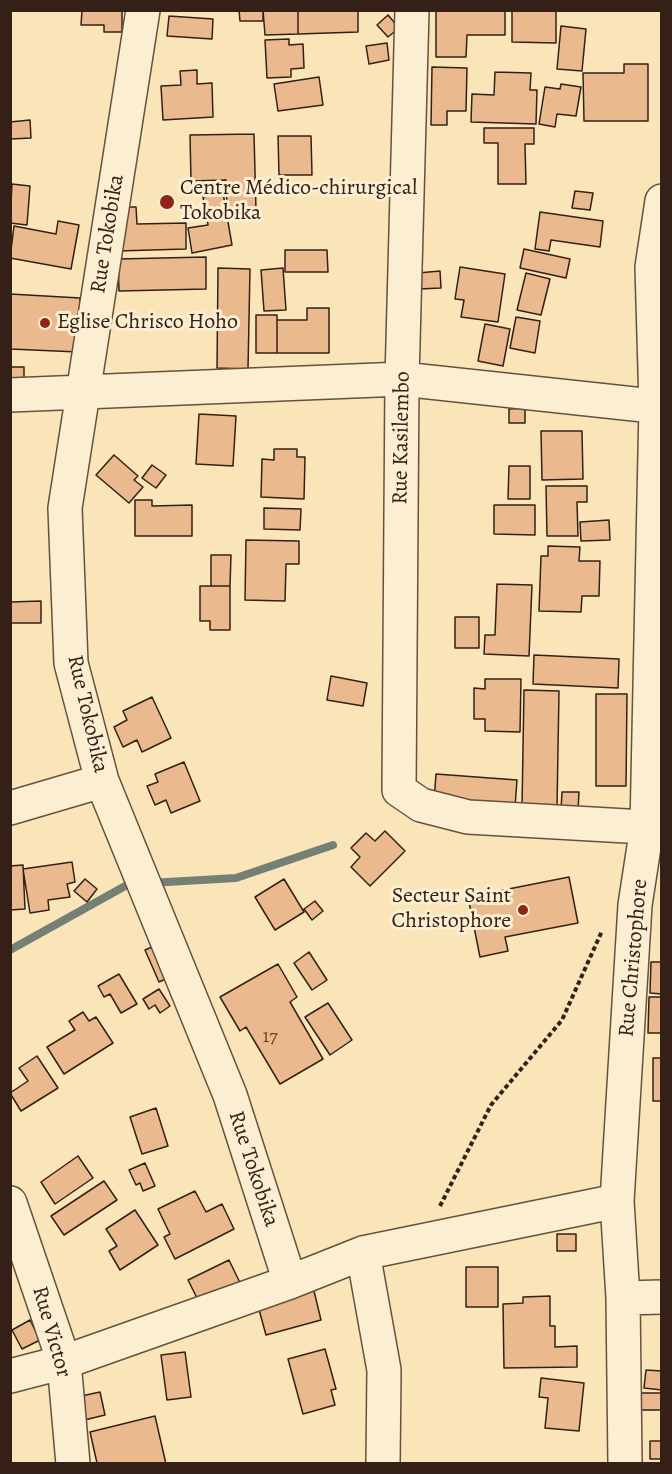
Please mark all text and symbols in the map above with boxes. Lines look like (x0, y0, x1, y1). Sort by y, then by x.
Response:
street label: Rue Tokobika (86, 173, 130, 295)
place label: Centre Médico-chirurgical Tokobika (180, 176, 417, 228)
marker: Centre Médico-chirurgical Tokobika (158, 193, 176, 211)
place label: Eglise Chrisco Hoho (57, 310, 238, 336)
marker: Eglise Chrisco Hoho (38, 316, 52, 330)
street label: Rue Kasilembo (388, 371, 416, 505)
street label: Rue Tokobika (61, 653, 113, 775)
street label: Rue Christophore (614, 878, 654, 1038)
place label: Secteur Saint Christophore (391, 884, 511, 936)
marker: Secteur Saint Christophore (516, 903, 530, 917)
house number: 17 (262, 1025, 278, 1049)
street label: Rue Tokobika (222, 1108, 284, 1230)
street label: Rue Victor (25, 1283, 77, 1381)

